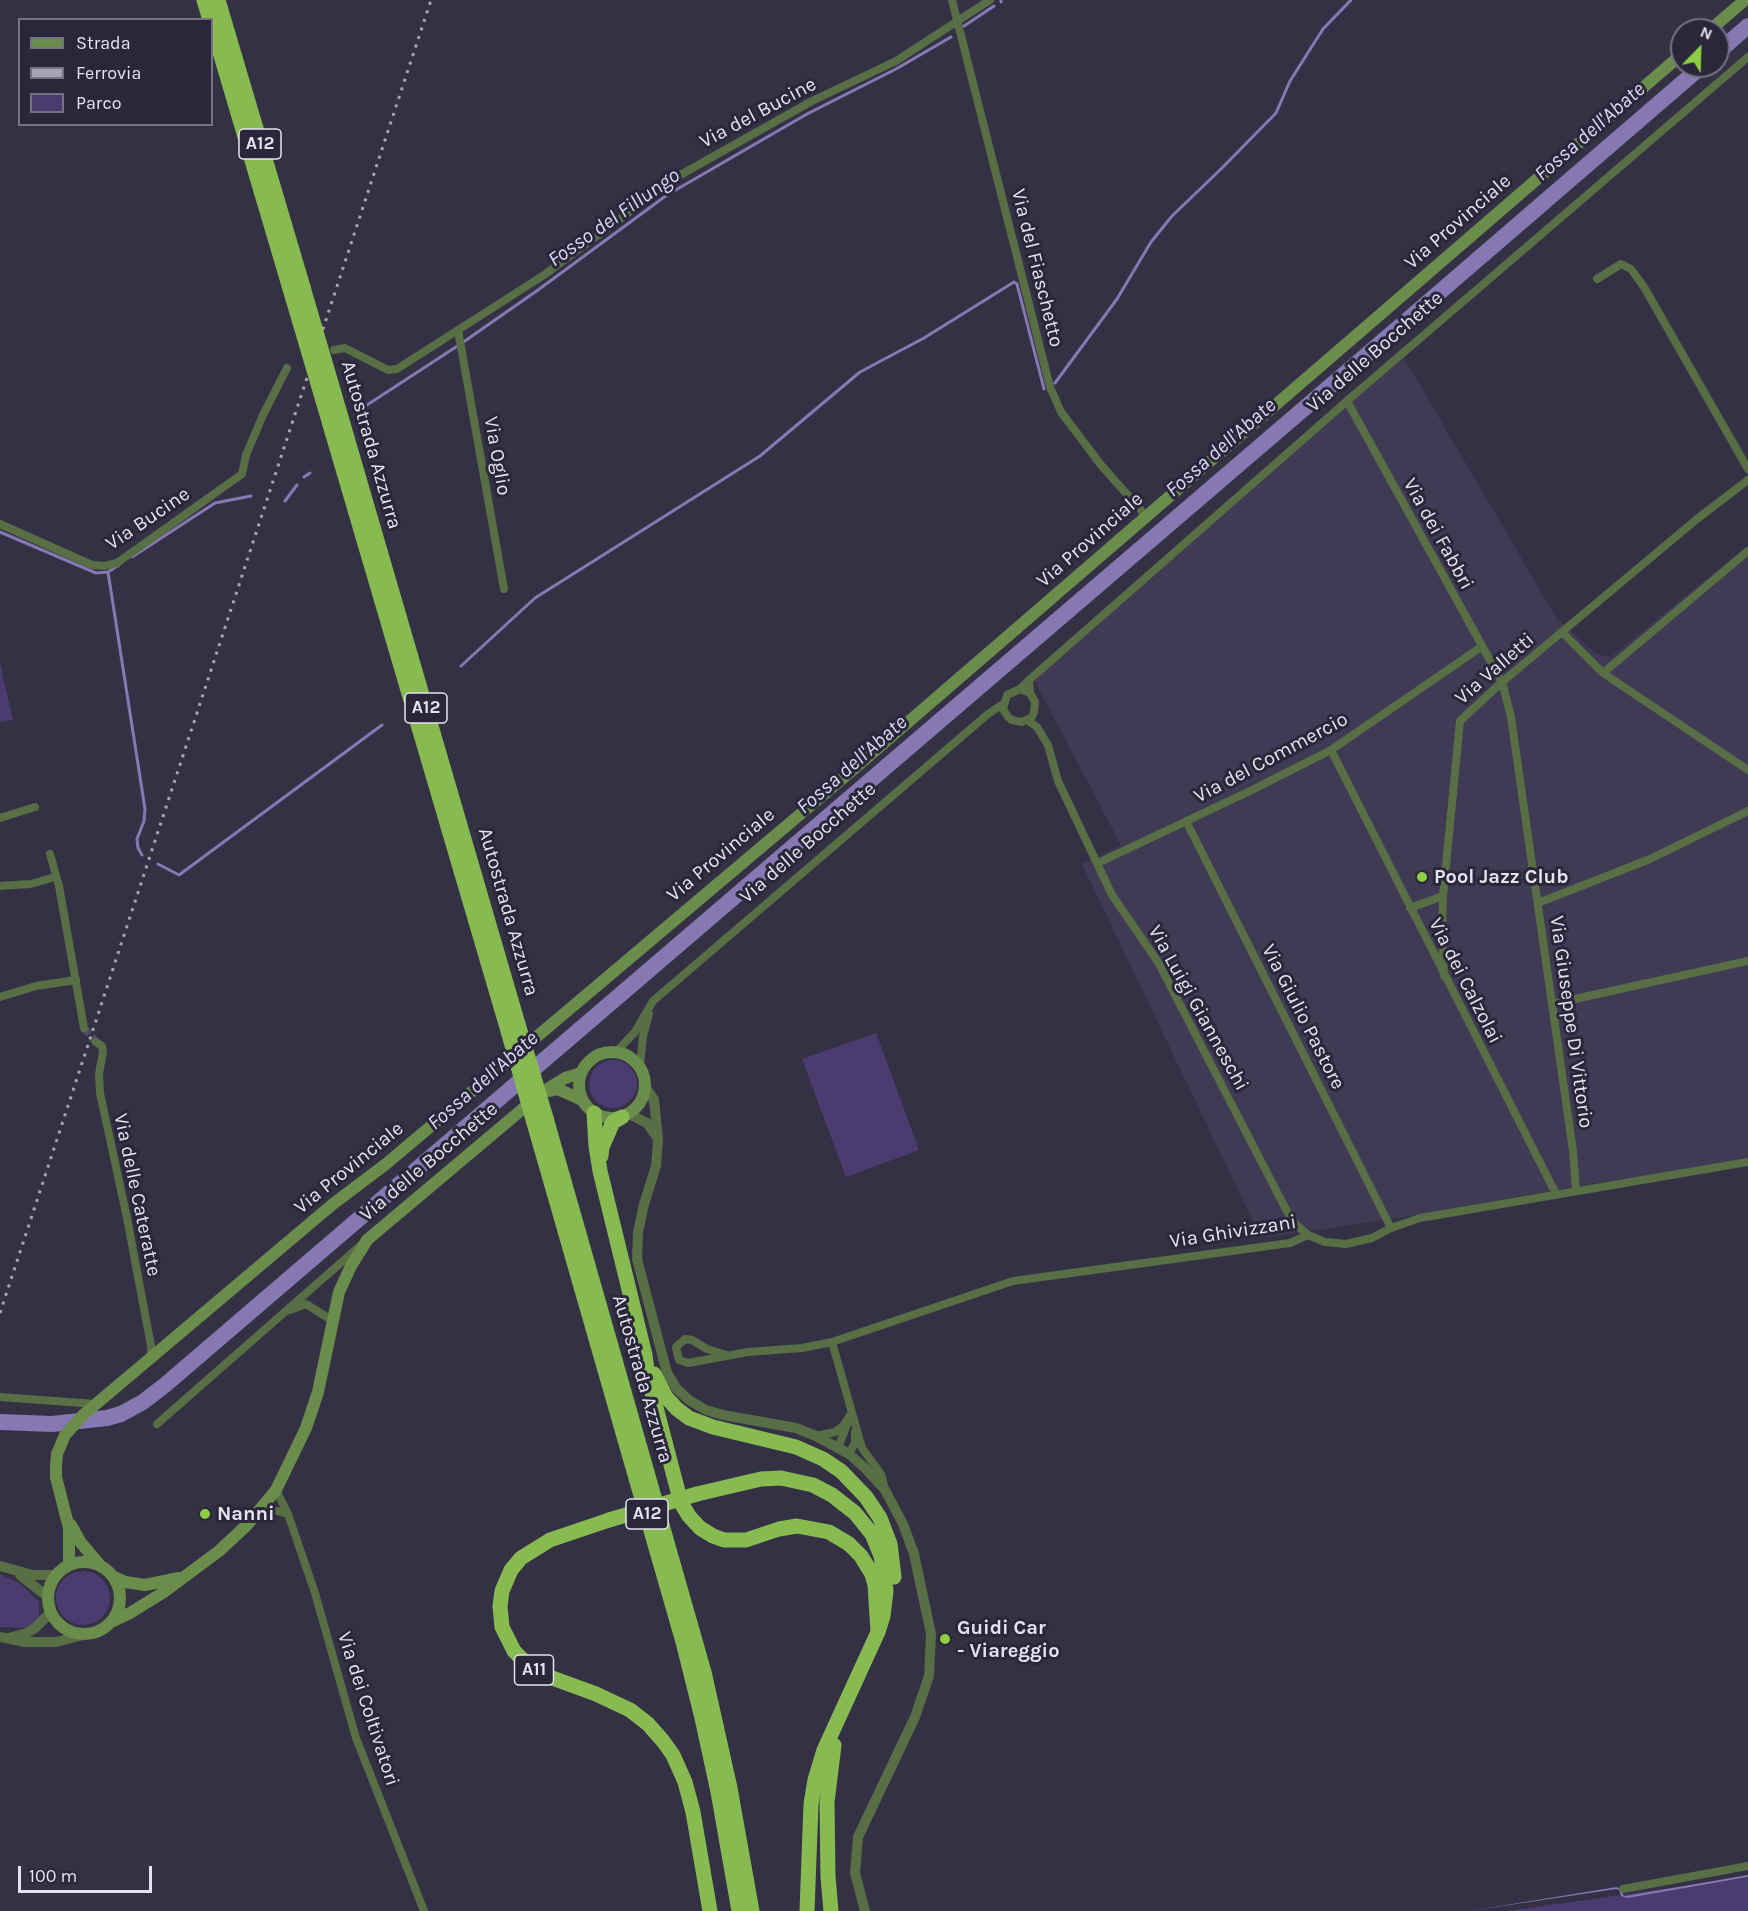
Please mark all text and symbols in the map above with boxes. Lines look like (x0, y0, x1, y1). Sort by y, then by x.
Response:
legend (18, 18, 213, 126)
north arrow (1670, 18, 1730, 78)
text: N (1697, 22, 1715, 44)
text: Strada (76, 32, 131, 54)
text: Ferrovia (76, 62, 141, 84)
street label: Via del Bucine (696, 72, 820, 154)
water label: Fossa dell'Abate (1530, 77, 1650, 187)
text: Parco (76, 92, 122, 114)
road number: A12 (239, 129, 281, 159)
water label: Fosso del Fillungo (543, 163, 685, 273)
street label: Via Provinciale (1400, 169, 1516, 275)
street label: Via del Fiaschetto (1006, 186, 1068, 350)
street label: Via delle Bocchette (1302, 286, 1448, 418)
street label: Autostrada Azzurra (335, 358, 407, 532)
water label: Fossa dell'Abate (1161, 393, 1281, 503)
street label: Via Oglio (478, 415, 516, 497)
street label: Via dei Fabbri (1398, 474, 1478, 594)
street label: Via Bucine (101, 482, 195, 556)
street label: Via Provinciale (1032, 487, 1148, 593)
street label: Via Valletti (1451, 628, 1539, 710)
road number: A12 (405, 693, 447, 723)
street label: Via del Commercio (1190, 707, 1352, 809)
water label: Fossa dell'Abate (792, 710, 912, 820)
street label: Via delle Bocchette (735, 777, 881, 909)
street label: Via Provinciale (662, 803, 780, 907)
street label: Autostrada Azzurra (472, 825, 544, 999)
place label: Pool Jazz Club (1434, 865, 1568, 889)
marker: Pool Jazz Club (1415, 870, 1429, 884)
street label: Via dei Calzolai (1423, 914, 1507, 1048)
street label: Via Giuseppe Di Vittorio (1544, 914, 1598, 1130)
street label: Via Luigi Gianneschi (1143, 921, 1253, 1095)
street label: Via Giulio Pastore (1256, 940, 1350, 1094)
water label: Fossa dell'Abate (423, 1026, 543, 1136)
street label: Via delle Bocchette (355, 1097, 503, 1227)
street label: Via delle Cateratte (108, 1111, 166, 1279)
street label: Via Provinciale (290, 1117, 408, 1219)
street label: Via Ghivizzani (1168, 1210, 1298, 1254)
street label: Autostrada Azzurra (606, 1292, 678, 1466)
road number: A12 (626, 1499, 668, 1529)
place label: Nanni (217, 1502, 275, 1526)
marker: Nanni (198, 1507, 212, 1521)
place label: Guidi Car - Viareggio (957, 1616, 1059, 1663)
street label: Via dei Coltivatori (332, 1629, 404, 1789)
marker: Guidi Car - Viareggio (938, 1632, 952, 1646)
road number: A11 (514, 1655, 554, 1685)
scale bar (21, 1854, 154, 1892)
text: 100 m (29, 1865, 77, 1887)

